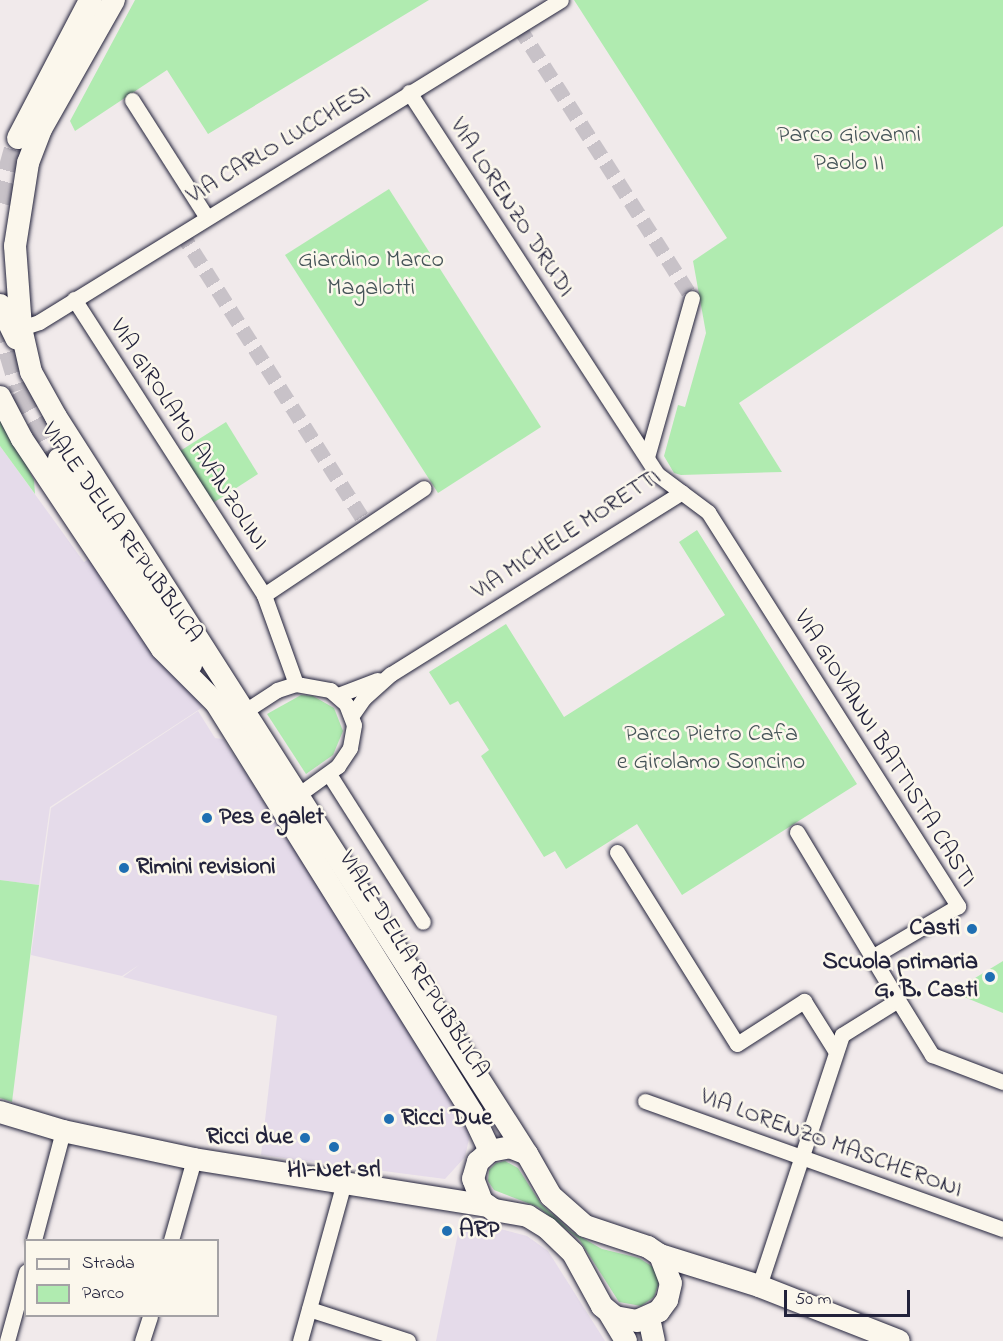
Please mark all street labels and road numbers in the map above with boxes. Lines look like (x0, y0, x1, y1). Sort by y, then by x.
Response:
street label: VIA CARLO LUCCHESI (182, 79, 376, 211)
street label: VIA LORENZO DRUDI (442, 113, 580, 303)
street label: VIA GIROLAMO AVANZOLINI (103, 314, 273, 556)
street label: VIALE DELLA REPUBBLICA (34, 417, 208, 649)
street label: VIA MICHELE MORETTI (467, 463, 667, 607)
street label: VIA GIOVANNI BATTISTA CASTI (787, 605, 981, 893)
street label: VIALE DELLA REPUBBLICA (331, 846, 495, 1084)
street label: VIA LORENZO MASCHERONI (696, 1083, 966, 1205)

